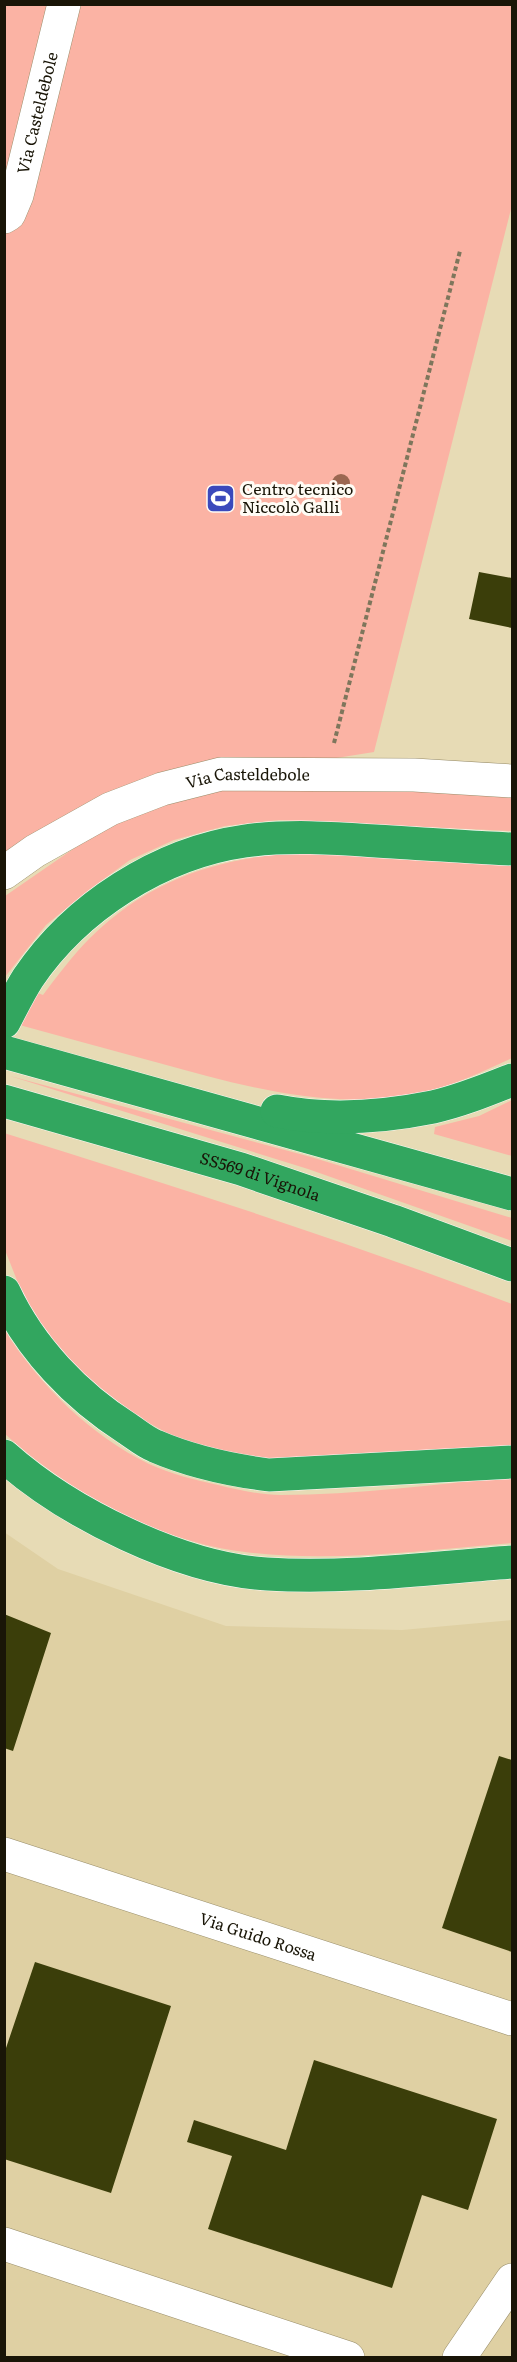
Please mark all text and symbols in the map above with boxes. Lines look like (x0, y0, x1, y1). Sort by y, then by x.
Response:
street label: Via Casteldebole (10, 49, 63, 176)
place label: Centro tecnico Niccolò Galli (242, 476, 353, 518)
sports icon: Centro tecnico Niccolò Galli (205, 482, 237, 514)
street label: Via Casteldebole (183, 760, 310, 794)
street label: SS569 di Vignola (197, 1145, 324, 1206)
street label: Via Guido Rossa (197, 1905, 320, 1966)

